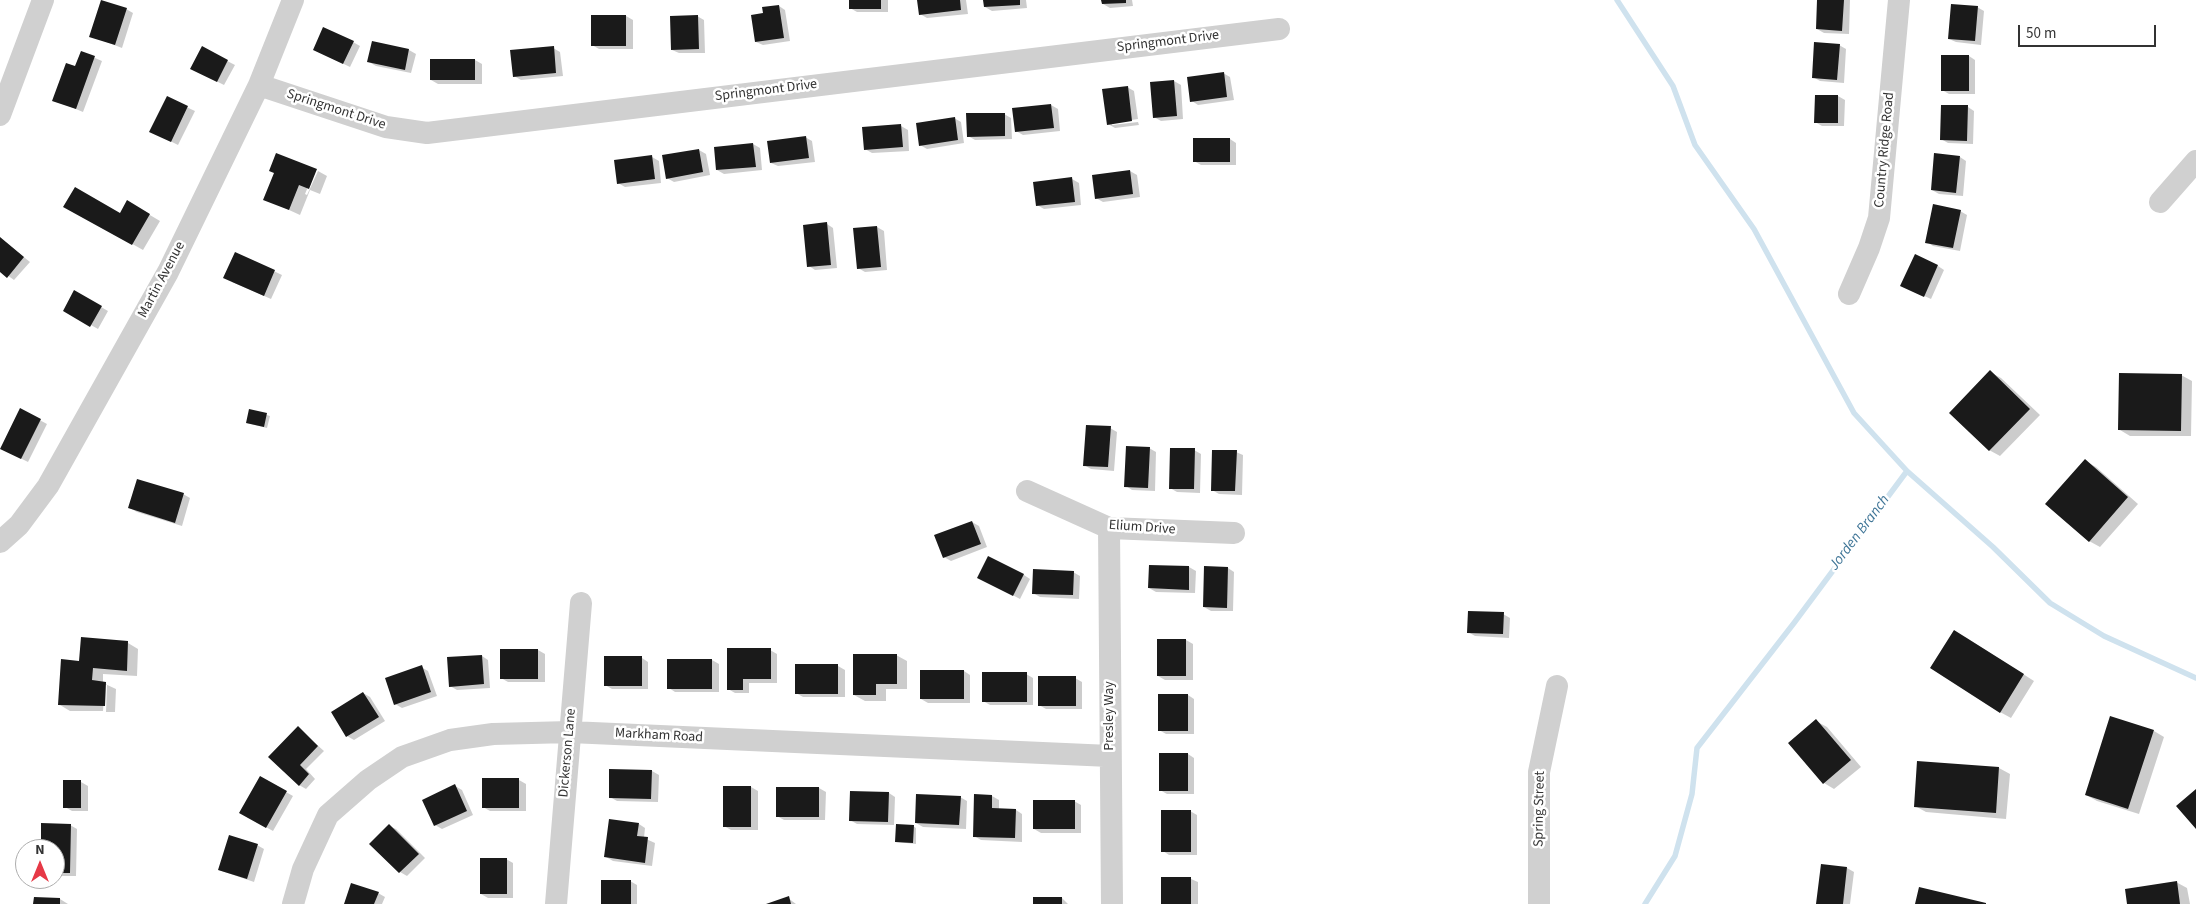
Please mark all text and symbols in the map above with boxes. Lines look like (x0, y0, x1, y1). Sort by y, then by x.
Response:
scale bar (2021, 15, 2158, 47)
text: 50 m (2026, 23, 2056, 44)
street label: Springmont Drive (1116, 27, 1220, 57)
street label: Springmont Drive (714, 76, 818, 106)
street label: Springmont Drive (284, 86, 388, 134)
street label: Country Ridge Road (1872, 92, 1898, 208)
street label: Martin Avenue (135, 239, 189, 321)
water label: Jorden Branch (1826, 492, 1894, 574)
street label: Elium Drive (1108, 517, 1176, 539)
street label: Presley Way (1102, 681, 1118, 751)
street label: Dickerson Lane (556, 708, 580, 798)
street label: Markham Road (615, 725, 703, 747)
street label: Spring Street (1531, 771, 1549, 847)
north arrow (15, 839, 65, 889)
text: N (35, 840, 45, 860)

